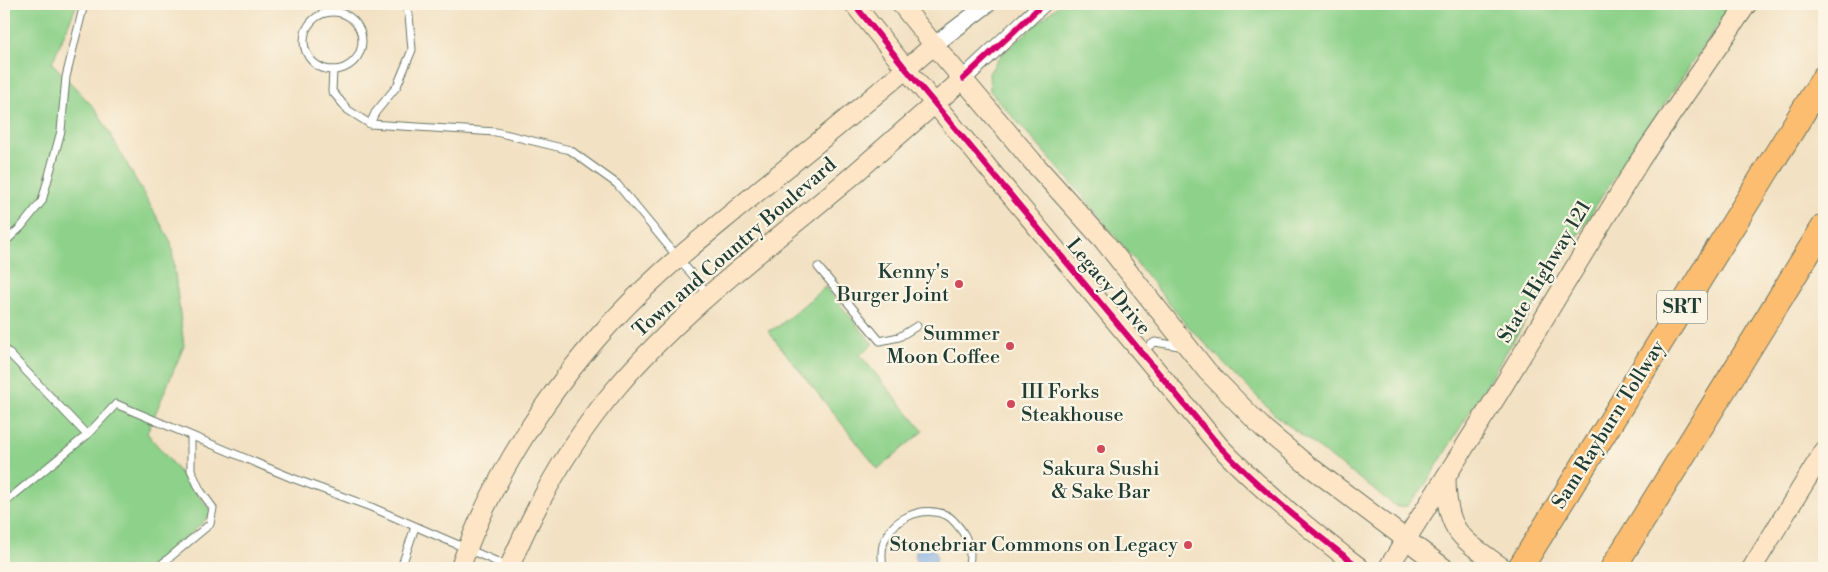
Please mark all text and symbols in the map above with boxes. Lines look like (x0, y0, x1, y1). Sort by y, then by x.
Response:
street label: Town and Country Boulevard (628, 152, 842, 343)
street label: State Highway 121 (1493, 196, 1598, 348)
street label: Legacy Drive (1060, 234, 1156, 340)
place label: Kenny's Burger Joint (836, 260, 949, 308)
marker: Kenny's Burger Joint (953, 278, 965, 290)
road number: SRT (1657, 290, 1707, 324)
place label: Summer Moon Coffee (886, 322, 1000, 370)
street label: Sam Rayburn Tollway (1547, 336, 1671, 514)
marker: Summer Moon Coffee (1004, 340, 1016, 352)
place label: III Forks Steakhouse (1021, 380, 1123, 428)
marker: III Forks Steakhouse (1005, 398, 1017, 410)
marker: Sakura Sushi & Sake Bar (1095, 443, 1107, 455)
place label: Sakura Sushi & Sake Bar (1043, 457, 1160, 505)
place label: Stonebriar Commons on Legacy (890, 533, 1178, 558)
marker: Stonebriar Commons on Legacy (1182, 539, 1194, 551)

